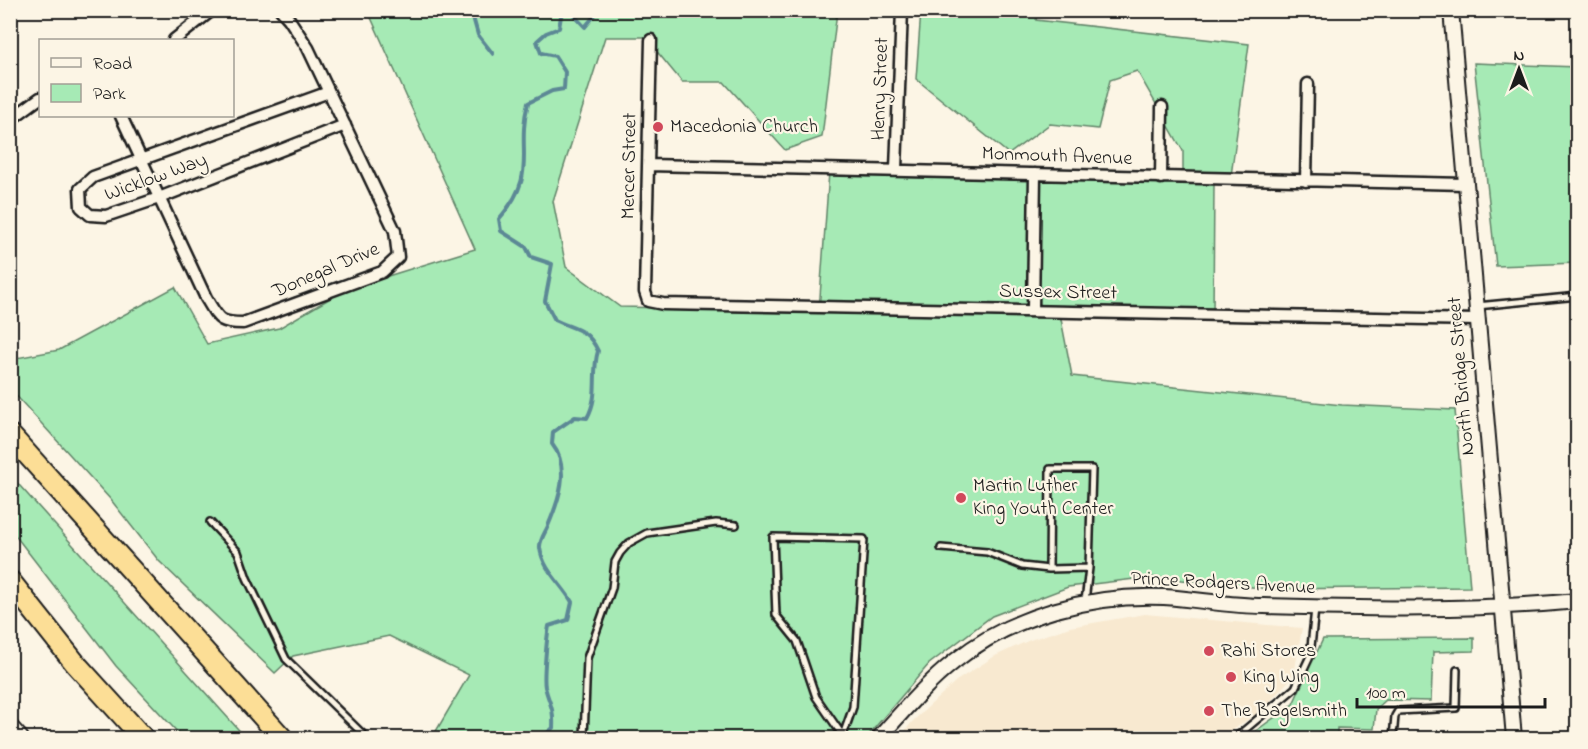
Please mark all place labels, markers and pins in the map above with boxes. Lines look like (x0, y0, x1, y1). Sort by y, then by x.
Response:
place label: Macedonia Church (670, 113, 818, 142)
marker: Macedonia Church (651, 120, 665, 134)
place label: Martin Luther King Youth Center (973, 472, 1114, 525)
marker: Martin Luther King Youth Center (954, 491, 968, 505)
place label: Rahi Stores (1221, 637, 1316, 666)
marker: Rahi Stores (1202, 644, 1216, 658)
place label: King Wing (1243, 663, 1319, 693)
marker: King Wing (1224, 670, 1238, 684)
place label: The Bagelsmith (1221, 697, 1347, 727)
marker: The Bagelsmith (1202, 704, 1216, 718)

